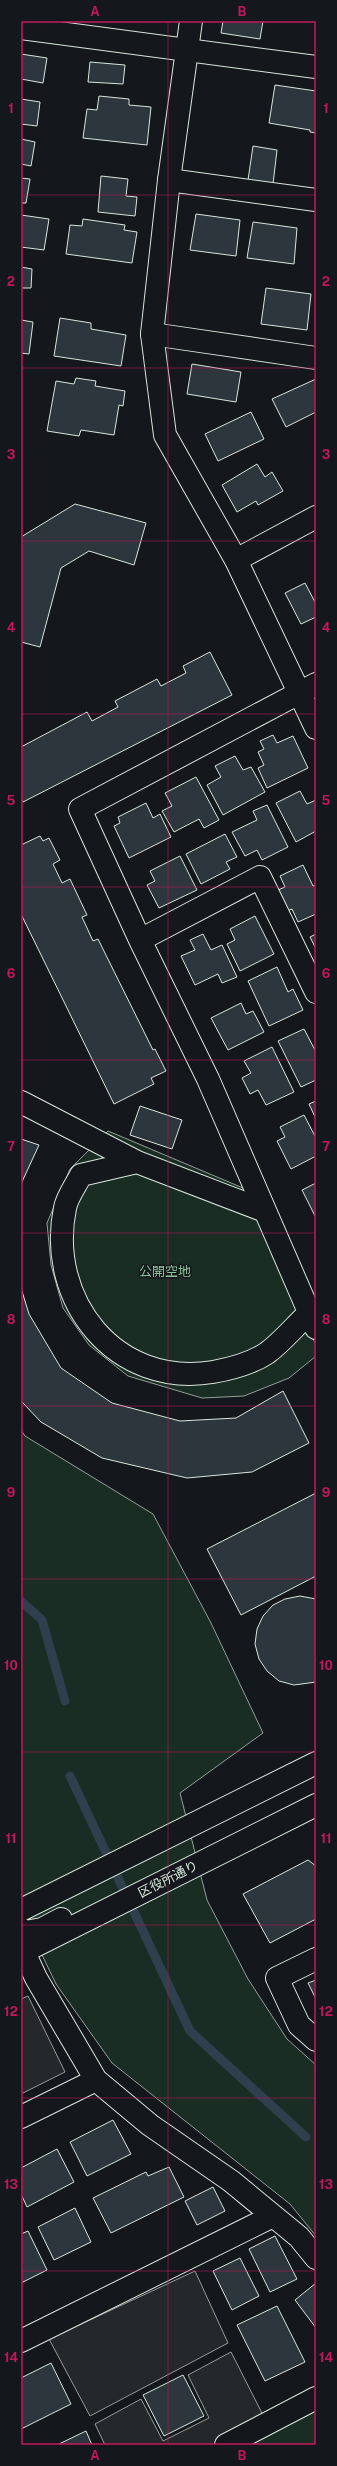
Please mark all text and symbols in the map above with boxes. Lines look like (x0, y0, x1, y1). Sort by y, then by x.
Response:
text: A (90, 4, 100, 19)
text: B (238, 4, 247, 19)
text: 1 (8, 101, 14, 116)
text: 1 (323, 101, 329, 116)
text: 2 (7, 274, 15, 289)
text: 2 (322, 274, 330, 289)
text: 3 (7, 447, 16, 462)
text: 3 (322, 447, 331, 462)
text: 4 (7, 620, 16, 635)
text: 4 (322, 620, 331, 635)
text: 5 (7, 793, 16, 808)
text: 5 (322, 793, 331, 808)
text: 6 (7, 966, 16, 981)
text: 6 (322, 966, 331, 981)
text: 7 (7, 1139, 15, 1154)
text: 7 (322, 1139, 330, 1154)
park label: 公開空地 (139, 1264, 191, 1279)
text: 8 (7, 1312, 16, 1327)
text: 8 (322, 1312, 331, 1327)
text: 9 (7, 1485, 15, 1500)
text: 9 (322, 1485, 330, 1500)
text: 10 (4, 1658, 18, 1673)
text: 10 (319, 1658, 333, 1673)
text: 11 (5, 1831, 17, 1846)
text: 11 (320, 1831, 332, 1846)
street label: 区役所通り (136, 1858, 200, 1900)
text: 12 (4, 2004, 18, 2019)
text: 12 (319, 2004, 333, 2019)
text: 13 (4, 2177, 18, 2192)
text: 13 (319, 2177, 333, 2192)
text: 14 (4, 2350, 19, 2365)
text: 14 (319, 2350, 334, 2365)
text: A (90, 2448, 100, 2463)
text: B (238, 2448, 247, 2463)

